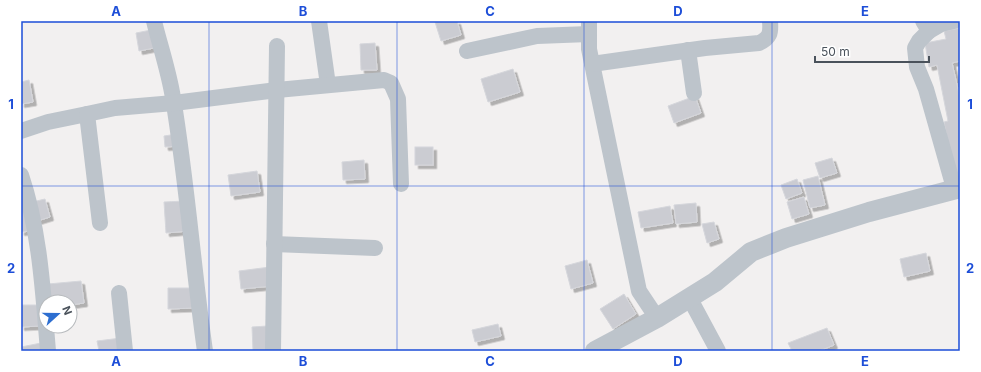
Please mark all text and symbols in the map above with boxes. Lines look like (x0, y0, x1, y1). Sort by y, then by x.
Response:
text: A (111, 3, 121, 19)
text: B (299, 3, 308, 19)
text: C (485, 3, 495, 19)
text: D (673, 3, 683, 19)
text: E (861, 3, 869, 19)
scale bar (815, 38, 929, 64)
text: 50 m (821, 44, 850, 59)
text: 1 (8, 96, 14, 112)
text: 1 (967, 96, 973, 112)
text: 2 (7, 260, 15, 276)
text: 2 (966, 260, 974, 276)
north arrow (38, 294, 78, 334)
text: N (59, 304, 75, 317)
text: A (111, 353, 121, 369)
text: B (299, 353, 308, 369)
text: C (485, 353, 495, 369)
text: D (673, 353, 683, 369)
text: E (861, 353, 869, 369)

